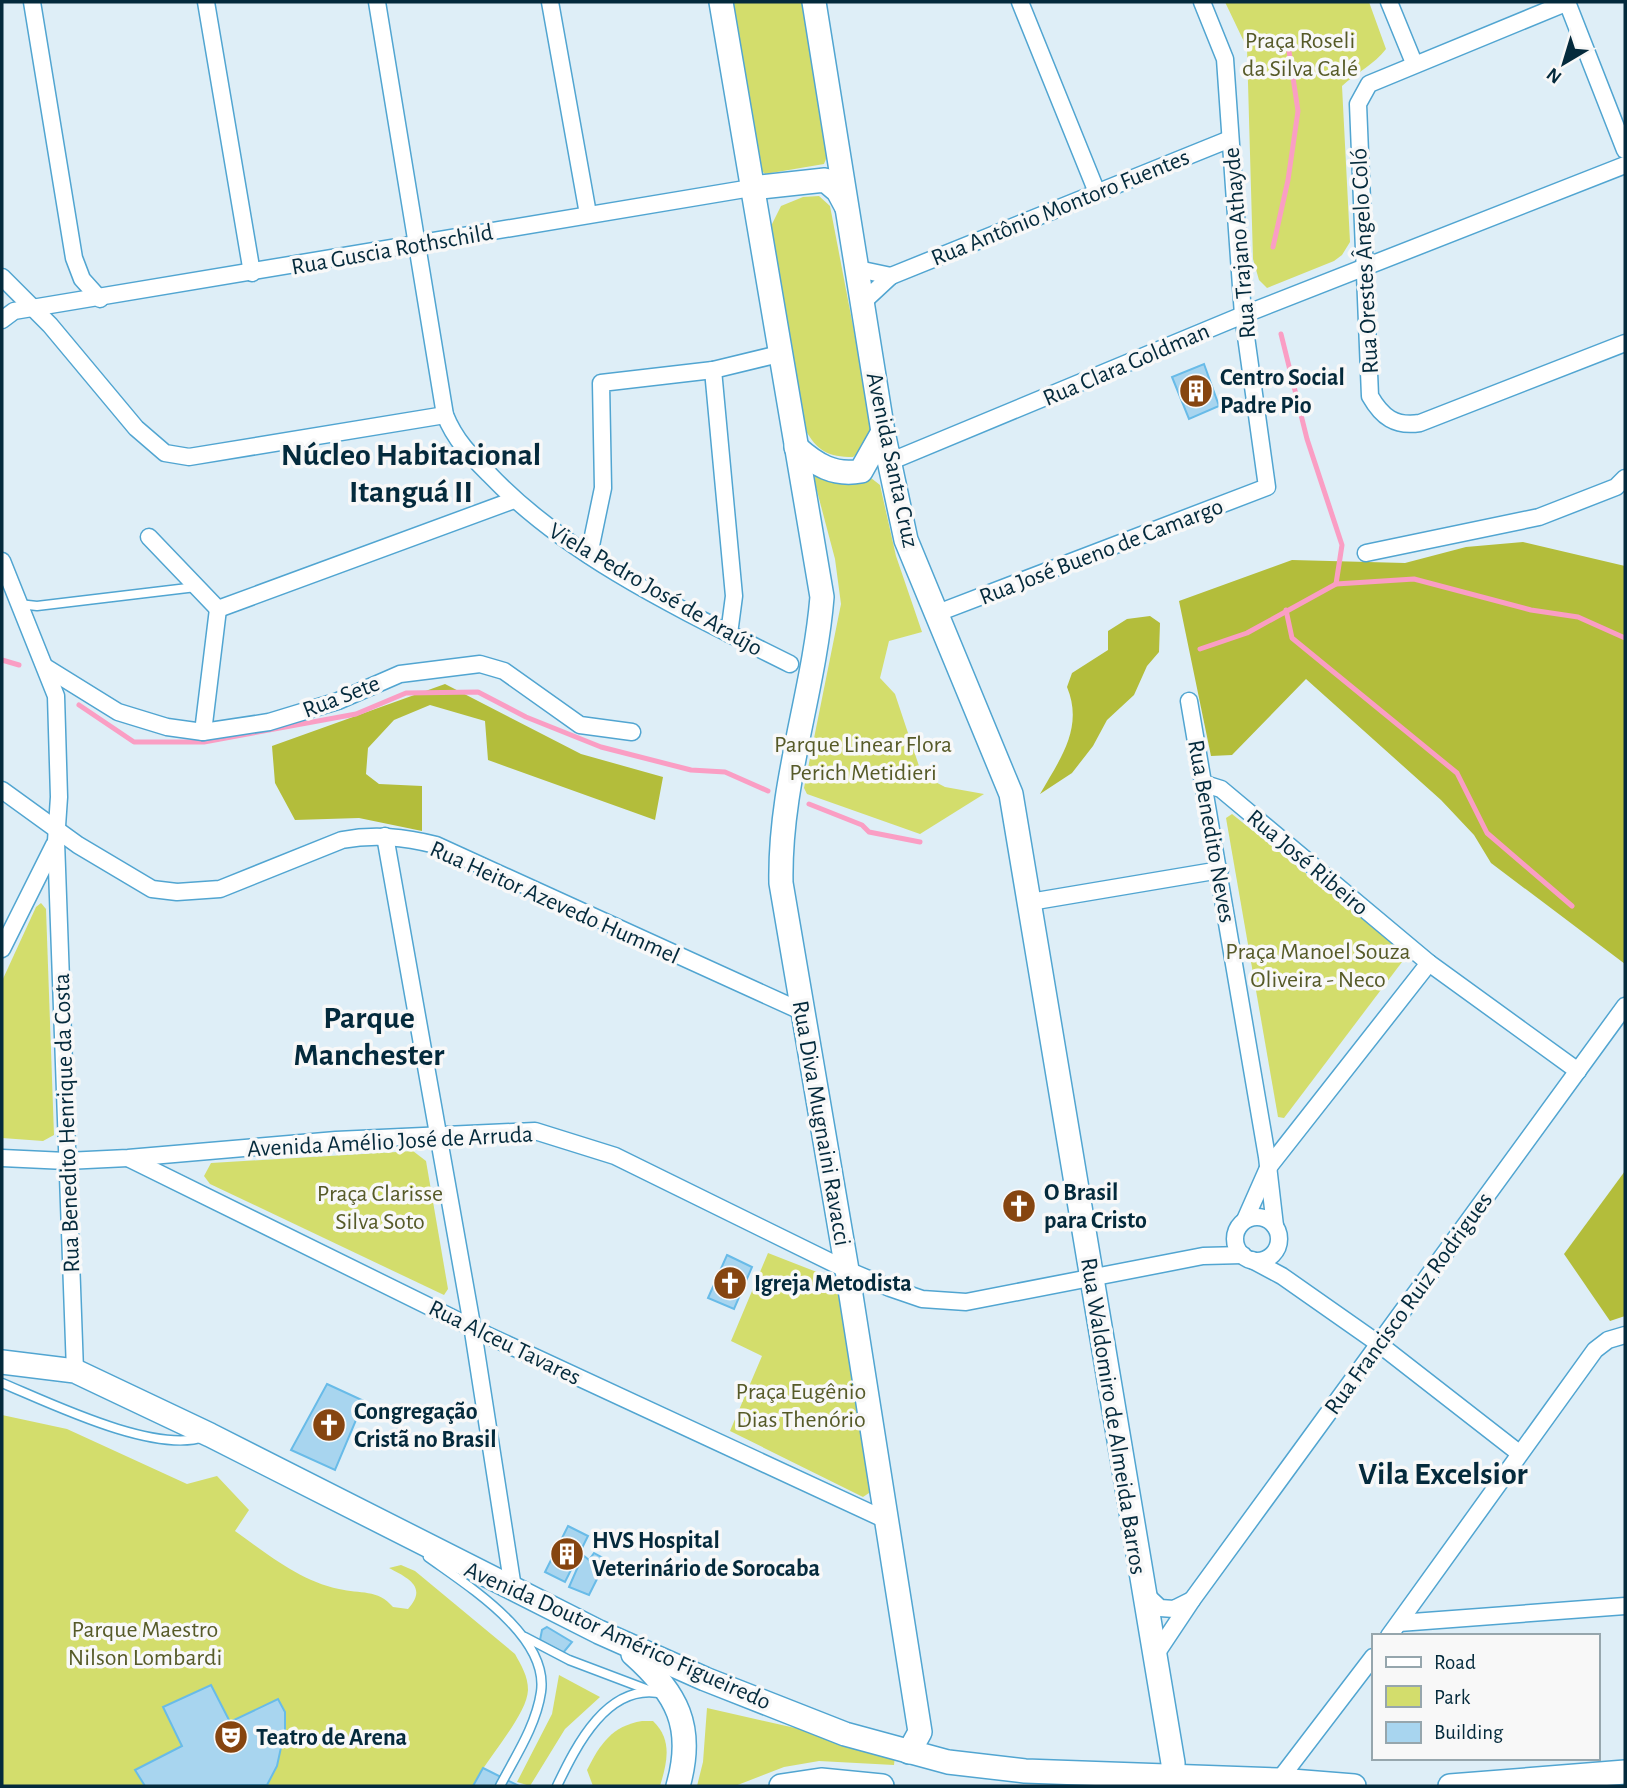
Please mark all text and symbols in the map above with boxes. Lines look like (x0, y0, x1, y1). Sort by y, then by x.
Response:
north arrow (1529, 28, 1599, 98)
park label: Praça Roseli da Silva Calé (1242, 29, 1358, 81)
text: N (1543, 64, 1566, 87)
street label: Rua Antônio Montoro Fuentes (928, 145, 1193, 271)
street label: Rua Trajano Athayde (1220, 146, 1260, 340)
street label: Rua Orestes Ângelo Coló (1345, 147, 1383, 375)
street label: Rua Guscia Rothschild (289, 220, 495, 280)
street label: Rua Clara Goldman (1040, 319, 1213, 411)
place label: Centro Social Padre Pio (1220, 366, 1345, 418)
street label: Avenida Santa Cruz (862, 370, 922, 550)
building icon: Centro Social Padre Pio (1177, 372, 1215, 410)
district label: Núcleo Habitacional Itanguá II (281, 439, 541, 508)
street label: Rua José Bueno de Camargo (976, 494, 1227, 610)
street label: Viela Pedro José de Araújo (544, 519, 767, 661)
street label: Rua Sete (300, 671, 383, 723)
park label: Parque Linear Flora Perich Metidieri (774, 733, 952, 785)
street label: Rua Benedito Neves (1183, 738, 1239, 925)
street label: Rua José Ribeiro (1242, 805, 1373, 920)
street label: Rua Heitor Azevedo Hummel (426, 837, 683, 969)
park label: Praça Manoel Souza Oliveira - Neco (1225, 940, 1411, 992)
street label: Rua Benedito Henrique da Costa (50, 973, 84, 1273)
street label: Rua Diva Mugnaini Ravacci (788, 999, 854, 1248)
district label: Parque Manchester (294, 1002, 444, 1071)
street label: Avenida Amélio José de Arruda (246, 1123, 534, 1161)
place label: O Brasil para Cristo (1044, 1181, 1147, 1233)
park label: Praça Clarisse Silva Soto (317, 1182, 443, 1234)
church icon: O Brasil para Cristo (1000, 1187, 1038, 1225)
street label: Rua Francisco Ruiz Rodrigues (1320, 1188, 1497, 1419)
street label: Rua Waldomiro de Almeida Barros (1076, 1256, 1150, 1576)
church icon: Igreja Metodista (711, 1264, 749, 1302)
place label: Igreja Metodista (754, 1272, 912, 1296)
street label: Rua Alceu Tavares (425, 1296, 584, 1390)
park label: Praça Eugênio Dias Thenório (736, 1380, 866, 1432)
place label: Congregação Cristã no Brasil (354, 1400, 497, 1452)
church icon: Congregação Cristã no Brasil (310, 1406, 348, 1444)
district label: Vila Excelsior (1358, 1458, 1528, 1490)
place label: HVS Hospital Veterinário de Sorocaba (592, 1529, 820, 1581)
building icon: HVS Hospital Veterinário de Sorocaba (548, 1535, 586, 1573)
street label: Avenida Doutor Américo Figueiredo (461, 1557, 774, 1715)
park label: Parque Maestro Nilson Lombardi (68, 1618, 222, 1670)
legend (1372, 1634, 1599, 1760)
text: Road (1434, 1652, 1476, 1673)
text: Park (1434, 1687, 1471, 1708)
theatre icon: Teatro de Arena (212, 1718, 250, 1756)
text: Building (1434, 1722, 1504, 1743)
place label: Teatro de Arena (256, 1726, 407, 1750)

